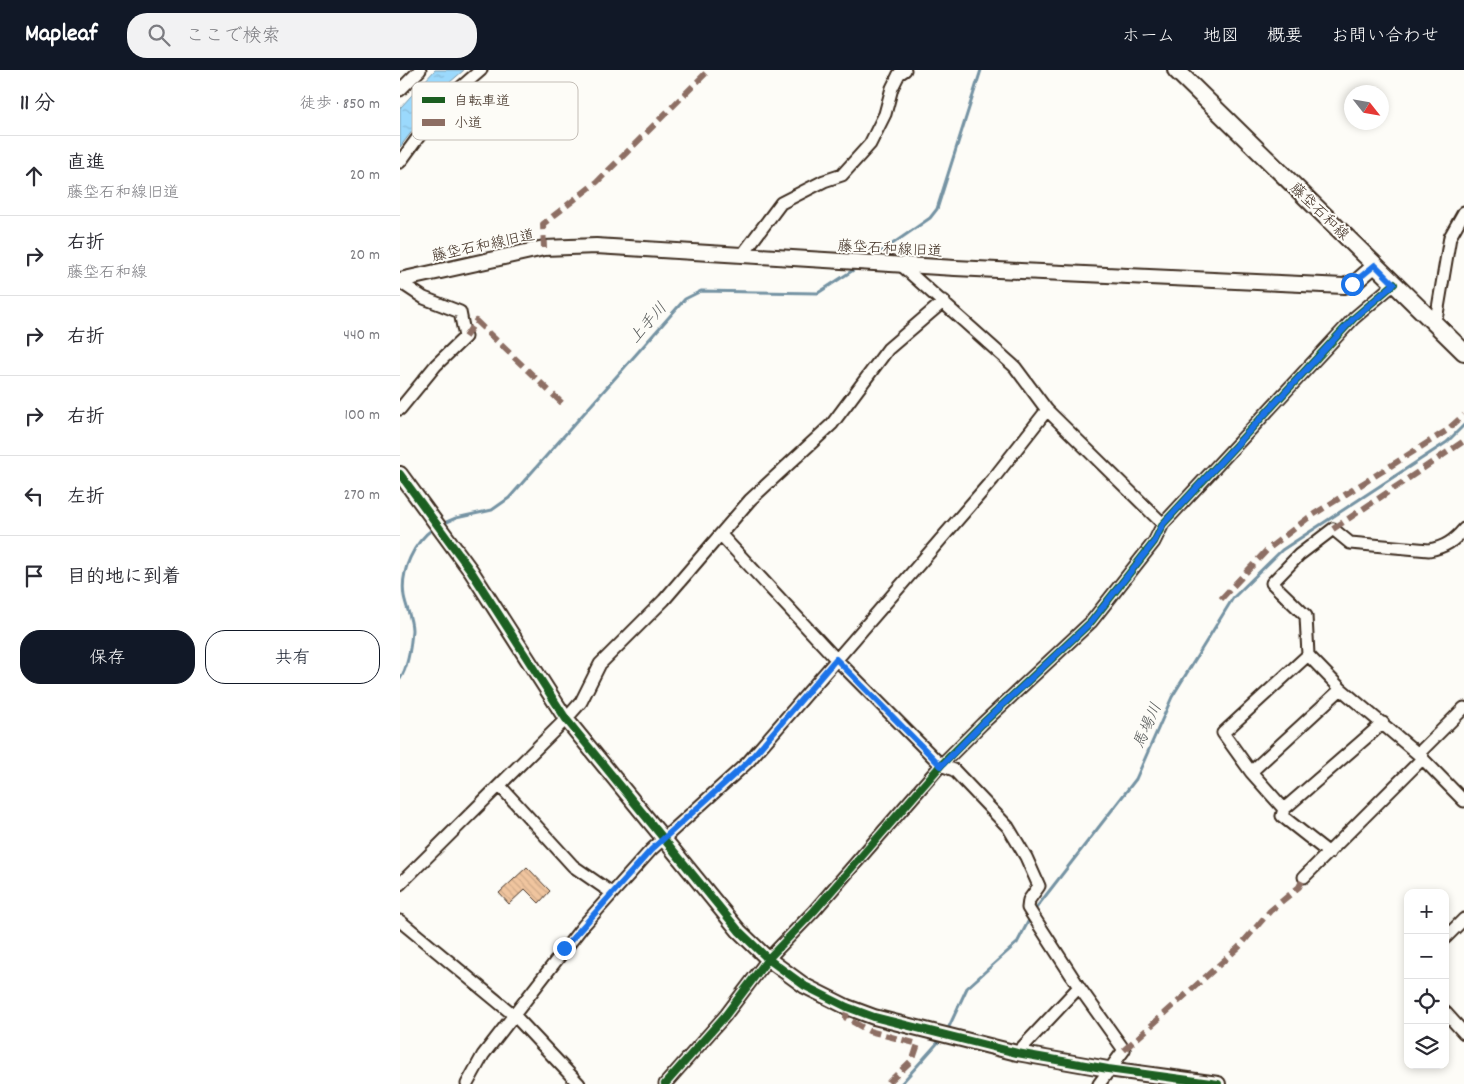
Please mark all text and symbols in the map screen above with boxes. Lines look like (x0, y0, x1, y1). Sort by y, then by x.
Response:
search box (127, 13, 477, 58)
text: Mapleaf (25, 18, 97, 52)
icon: search (145, 21, 173, 49)
text: ここで検索 (185, 24, 280, 51)
text: ホーム (1122, 25, 1175, 50)
text: 地図 (1203, 25, 1239, 50)
text: 概要 (1267, 25, 1303, 50)
text: お問い合わせ (1331, 25, 1439, 50)
legend (412, 82, 578, 140)
north arrow (1344, 85, 1389, 130)
text: 11 分 (20, 90, 55, 120)
text: 自転車道 (454, 92, 510, 112)
text: 徒歩 · 850 m (300, 93, 380, 116)
text: 小道 (454, 114, 482, 134)
text: 直進 (67, 151, 105, 178)
icon: ahead (20, 162, 48, 190)
text: 20 m (350, 164, 380, 187)
street label: 藤垈石和線 (1284, 178, 1353, 246)
text: 藤垈石和線旧道 (67, 182, 179, 205)
street label: 藤垈石和線旧道 (430, 225, 537, 269)
text: 右折 (67, 231, 105, 258)
street label: 藤垈石和線旧道 (837, 236, 943, 264)
icon: right (20, 242, 48, 270)
text: 20 m (350, 244, 380, 267)
text: 藤垈石和線 (67, 262, 147, 285)
route start (1341, 273, 1364, 296)
water label: 上手川 (624, 298, 673, 349)
icon: right (20, 322, 48, 350)
text: 440 m (343, 324, 380, 347)
text: 右折 (67, 325, 105, 352)
icon: right (20, 402, 48, 430)
text: 100 m (344, 404, 380, 427)
text: 右折 (67, 405, 105, 432)
icon: left (20, 482, 48, 510)
text: 270 m (344, 484, 380, 507)
text: 左折 (67, 485, 105, 512)
icon: arrive (20, 562, 48, 590)
text: 目的地に到着 (67, 565, 181, 592)
button: 保存 (20, 630, 195, 684)
button: 共有 (205, 630, 380, 684)
water label: 馬場川 (1128, 699, 1169, 753)
map controls (1404, 889, 1449, 1069)
button: + (1404, 889, 1449, 934)
button: − (1404, 934, 1449, 979)
route end (553, 937, 576, 960)
button: locate (1404, 979, 1449, 1024)
button: layers (1404, 1024, 1449, 1069)

